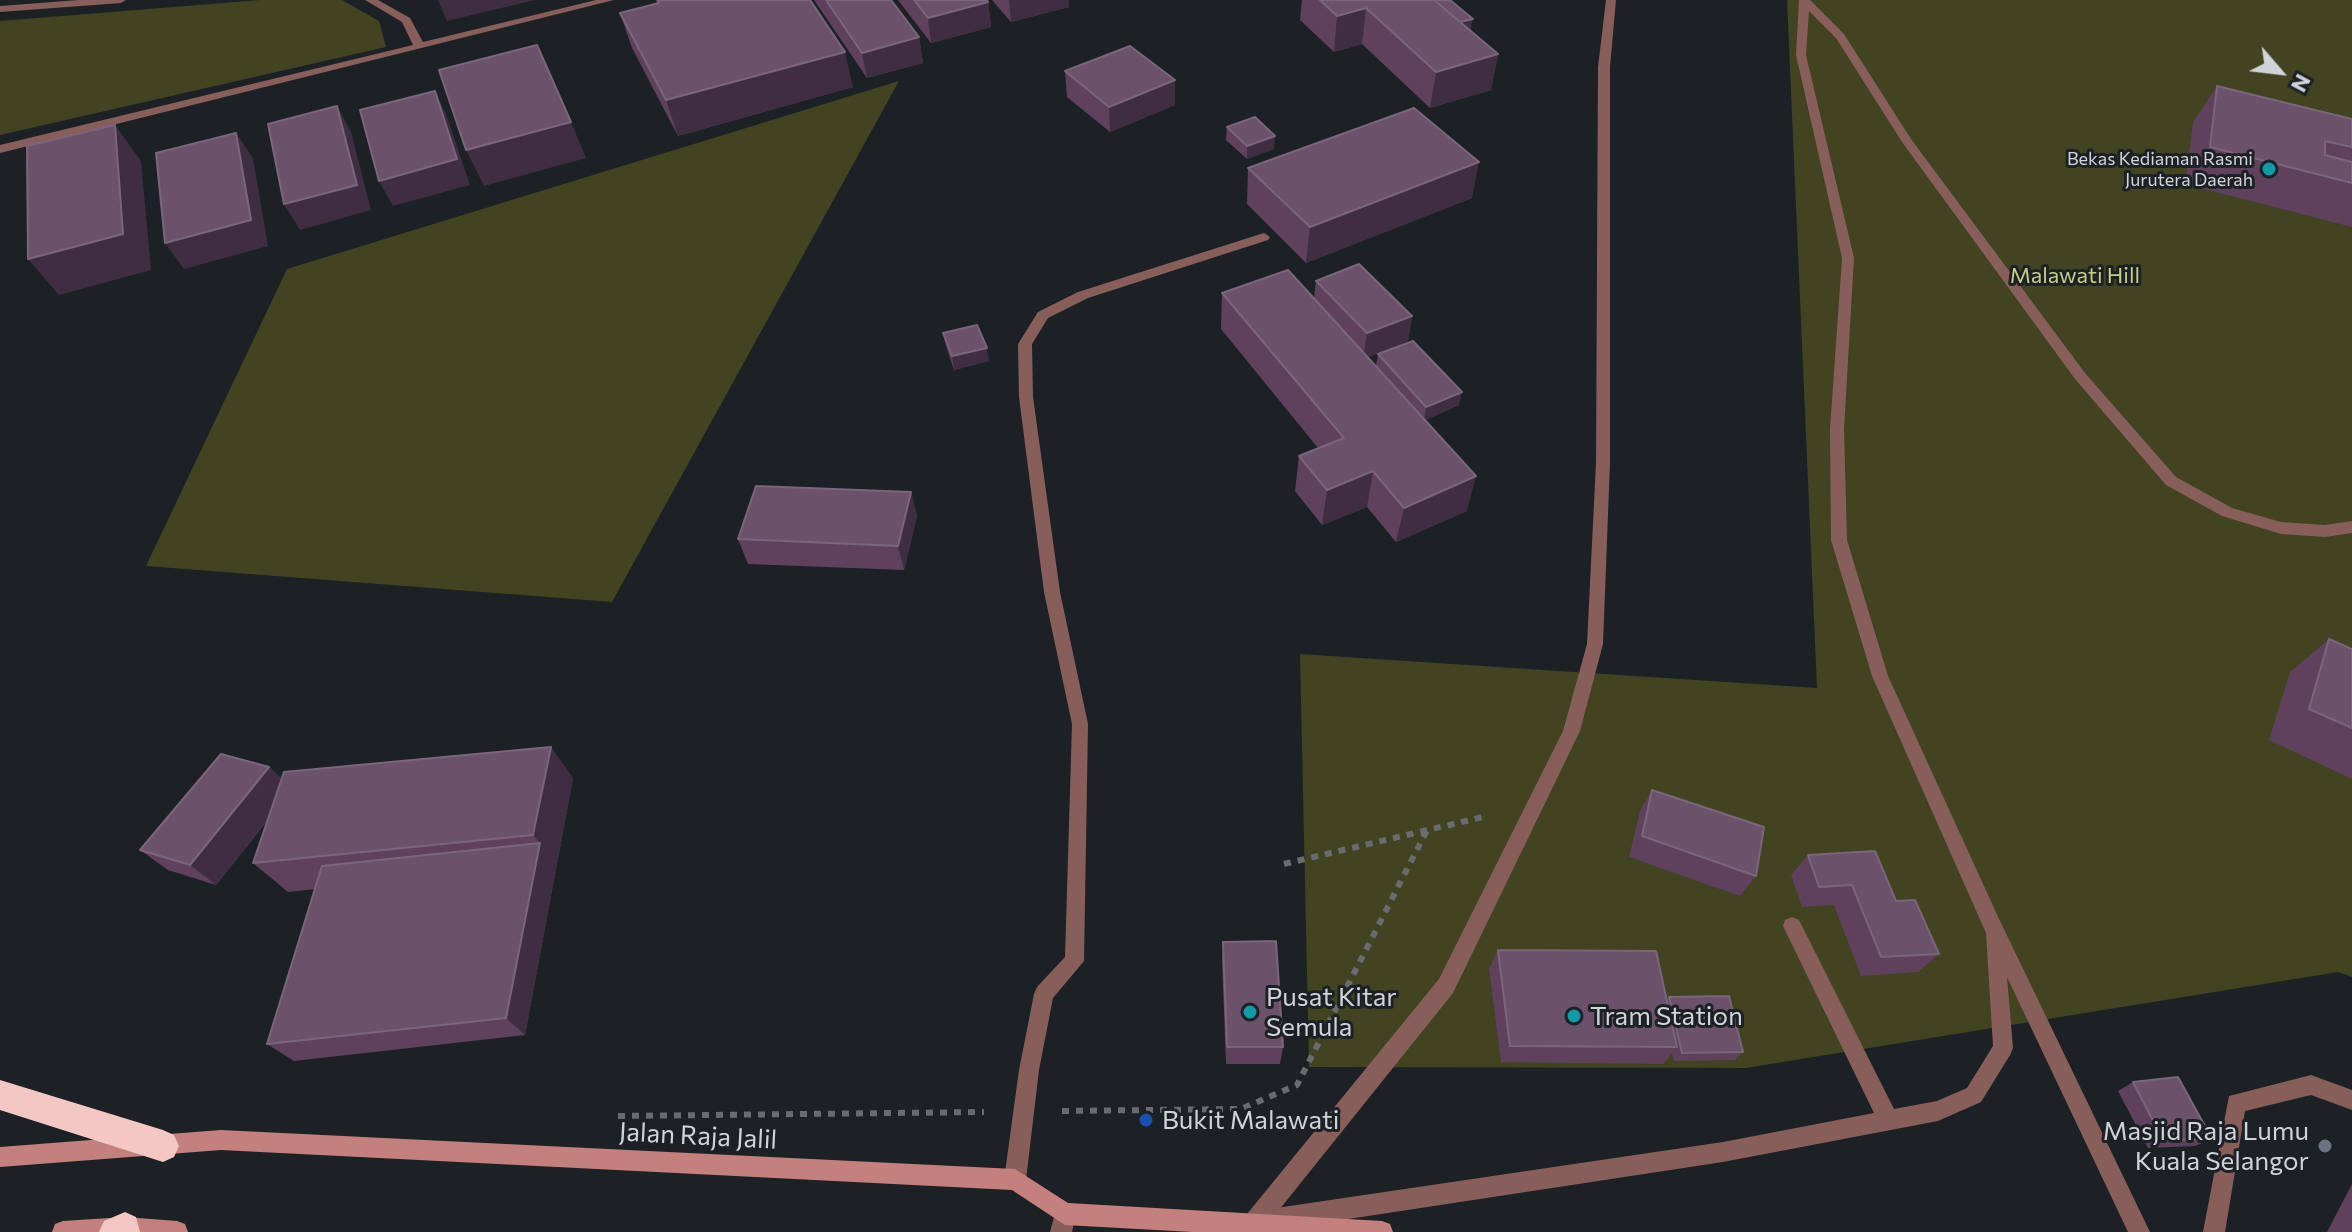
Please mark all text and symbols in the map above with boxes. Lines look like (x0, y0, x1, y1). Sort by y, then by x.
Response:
north arrow (2240, 32, 2320, 112)
text: N (2286, 70, 2317, 97)
place label: Bekas Kediaman Rasmi Jurutera Daerah (2067, 148, 2253, 190)
marker: Bekas Kediaman Rasmi Jurutera Daerah (2260, 160, 2278, 178)
park label: Malawati Hill (2010, 263, 2140, 289)
place label: Pusat Kitar Semula (1266, 981, 1397, 1042)
place label: Tram Station (1590, 1000, 1743, 1032)
marker: Pusat Kitar Semula (1241, 1003, 1259, 1021)
marker: Tram Station (1565, 1007, 1583, 1025)
place label: Bukit Malawati (1162, 1104, 1339, 1136)
marker: Bukit Malawati (1137, 1111, 1155, 1129)
place label: Masjid Raja Lumu Kuala Selangor (2103, 1115, 2309, 1176)
street label: Jalan Raja Jalil (618, 1116, 778, 1156)
marker: Masjid Raja Lumu Kuala Selangor (2316, 1137, 2334, 1155)

